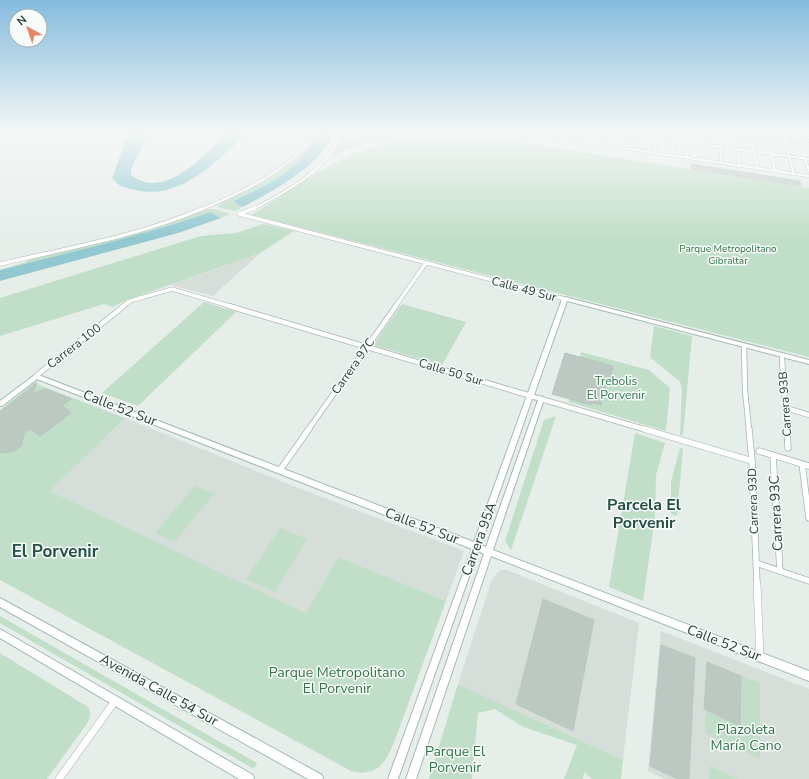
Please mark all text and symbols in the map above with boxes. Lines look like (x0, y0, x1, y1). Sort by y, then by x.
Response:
north arrow (8, 8, 48, 48)
text: N (14, 12, 30, 29)
park label: Parque Metropolitano Gibraltar (679, 242, 777, 268)
street label: Calle 49 Sur (490, 273, 559, 306)
street label: Carrera 100 (44, 320, 104, 372)
street label: Carrera 97C (328, 335, 378, 397)
street label: Calle 50 Sur (417, 355, 486, 390)
street label: Carrera 93B (775, 371, 795, 437)
park label: Trebolis El Porvenir (587, 373, 646, 403)
street label: Calle 52 Sur (80, 385, 160, 431)
street label: Carrera 93D (744, 468, 762, 534)
street label: Carrera 93C (765, 474, 787, 552)
district label: Parcela El Porvenir (607, 494, 681, 534)
street label: Carrera 95A (457, 500, 501, 578)
street label: Calle 52 Sur (382, 503, 462, 549)
district label: El Porvenir (12, 540, 99, 563)
street label: Calle 52 Sur (684, 620, 764, 666)
street label: Avenida Calle 54 Sur (96, 650, 222, 730)
park label: Parque Metropolitano El Porvenir (269, 663, 405, 698)
park label: Plazoleta María Cano (710, 720, 782, 755)
park label: Parque El Porvenir (425, 742, 486, 777)

